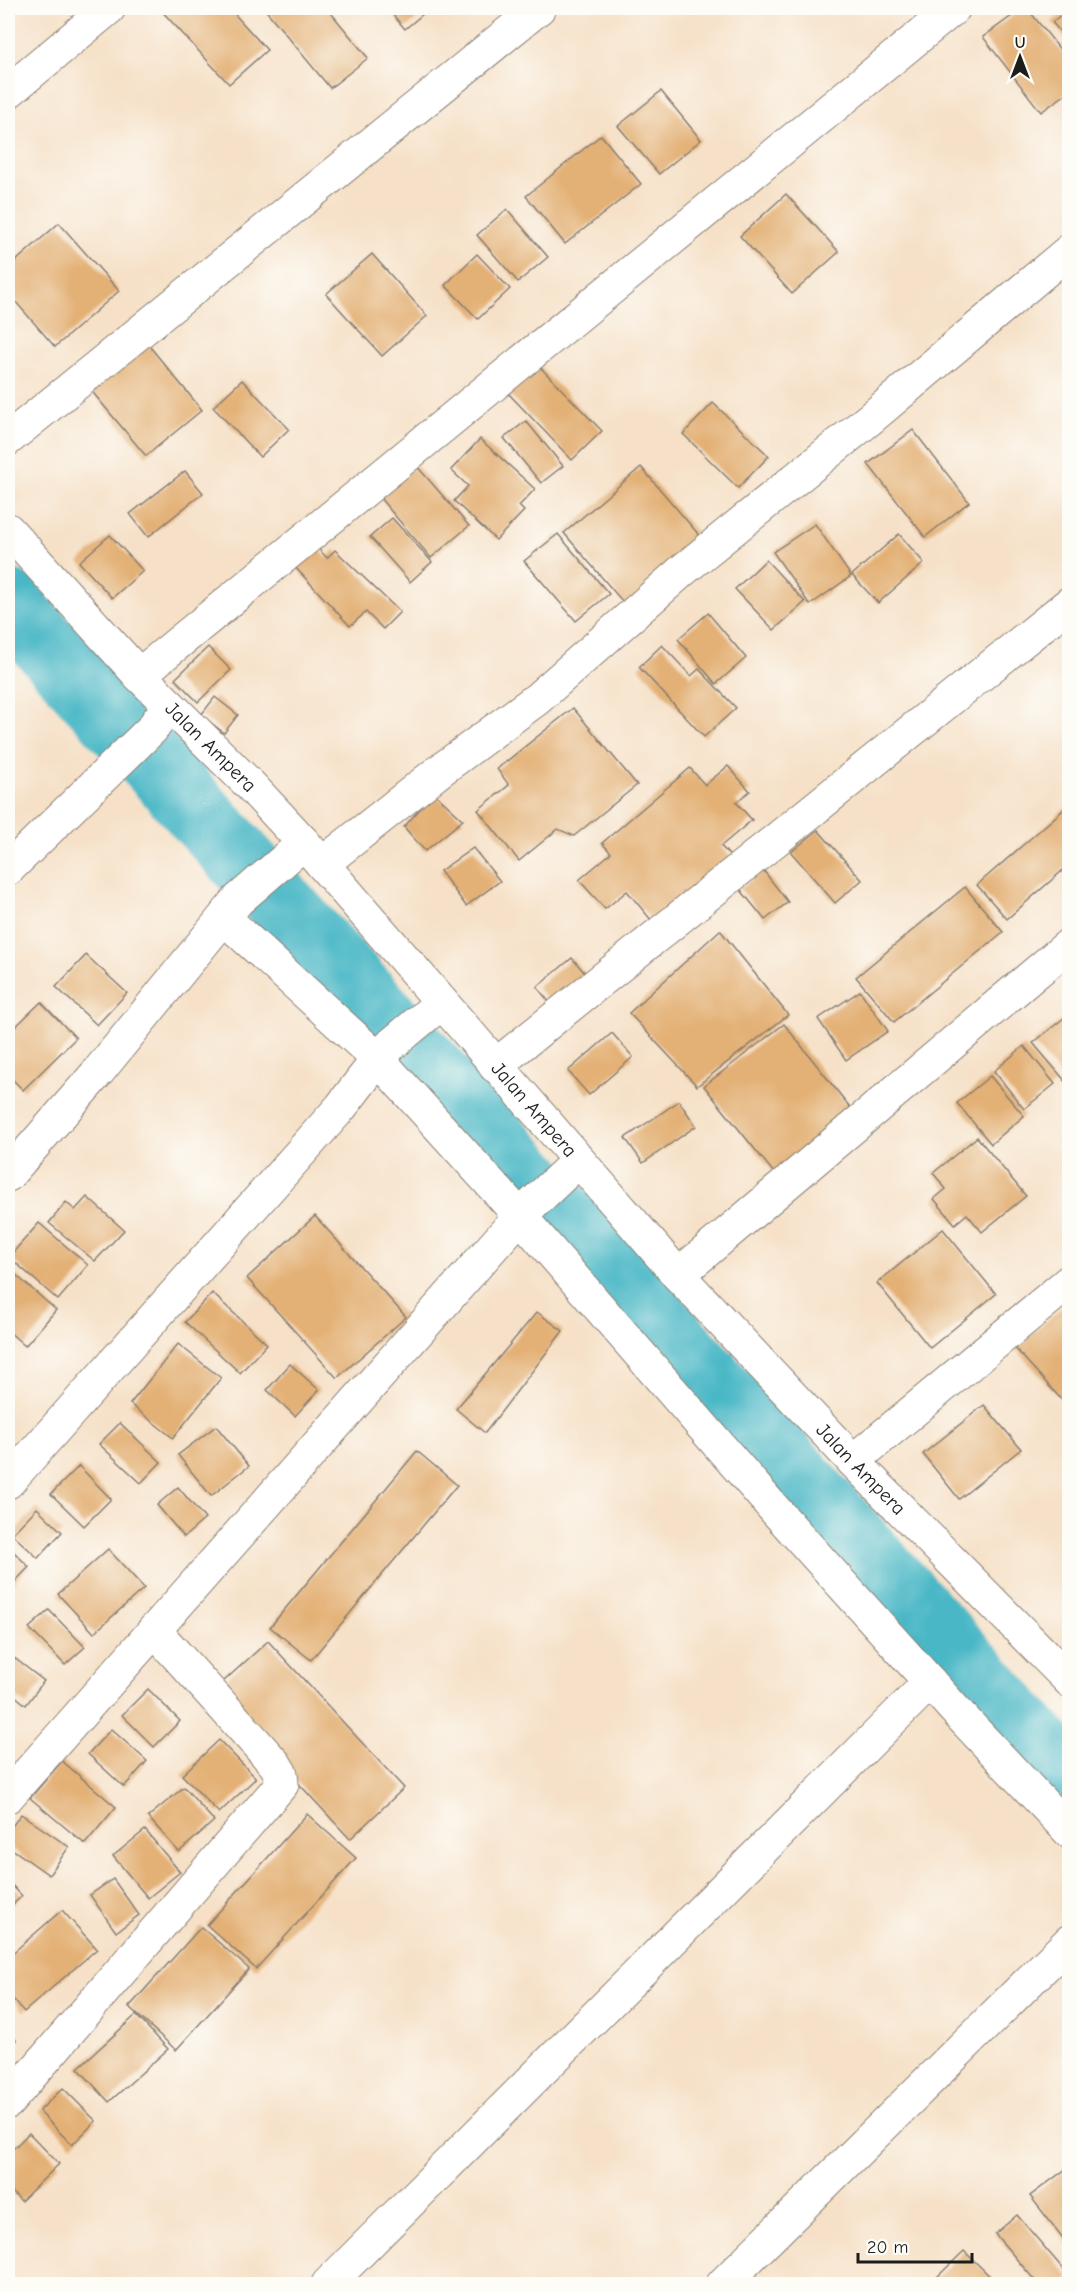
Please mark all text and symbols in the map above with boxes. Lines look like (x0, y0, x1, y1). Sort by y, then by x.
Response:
north arrow (990, 27, 1050, 87)
text: U (1015, 34, 1025, 52)
street label: Jalan Ampera (161, 697, 261, 796)
street label: Jalan Ampera (487, 1057, 582, 1162)
street label: Jalan Ampera (812, 1418, 911, 1519)
scale bar (858, 2226, 972, 2264)
text: 20 m (867, 2237, 908, 2258)

